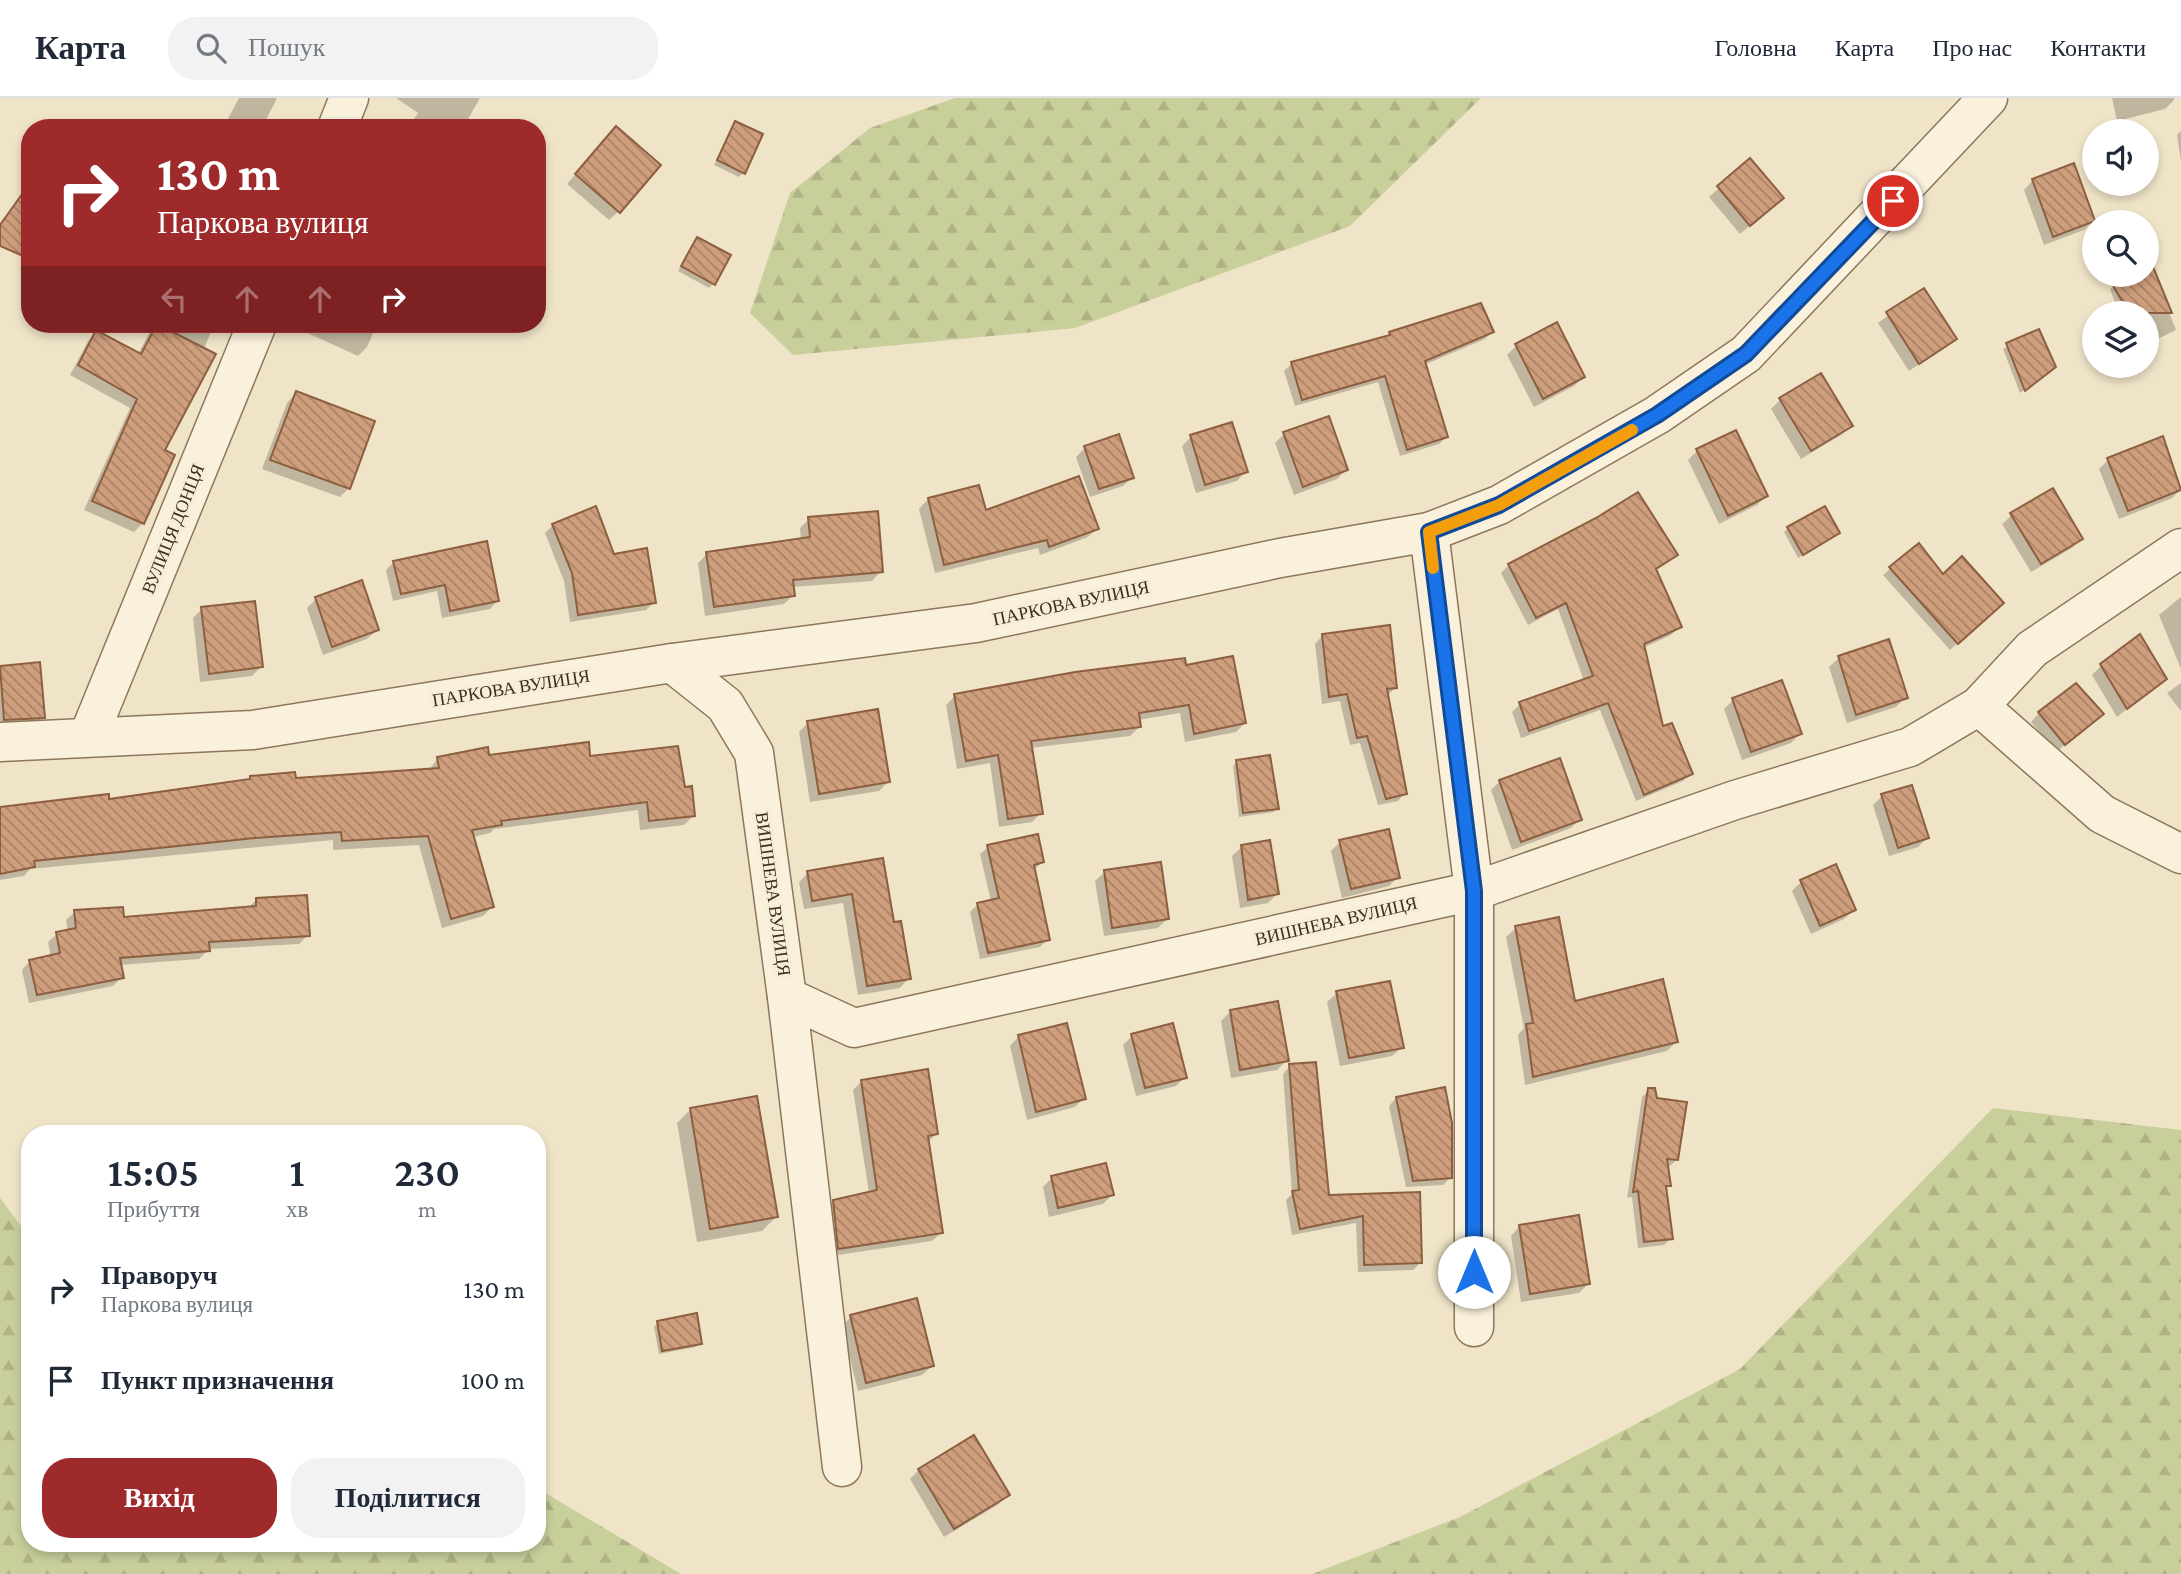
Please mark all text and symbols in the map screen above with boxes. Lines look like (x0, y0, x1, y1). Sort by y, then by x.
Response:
search box (168, 17, 658, 80)
text: Карта (35, 29, 126, 66)
icon: search (192, 29, 230, 67)
text: Пошук (248, 33, 325, 62)
text: Головна (1715, 34, 1797, 61)
text: Карта (1835, 34, 1894, 61)
text: Про нас (1932, 34, 2012, 61)
text: Контакти (2050, 34, 2146, 61)
map controls (2082, 119, 2159, 378)
button: sound (2082, 119, 2159, 196)
text: 130 m (157, 146, 280, 201)
icon: right (42, 147, 133, 238)
pin (1863, 171, 1923, 231)
icon: arrive (1874, 182, 1912, 220)
text: Паркова вулиця (157, 204, 369, 240)
button: search (2082, 210, 2159, 287)
icon: left (155, 280, 193, 318)
icon: ahead (228, 280, 266, 318)
icon: ahead (301, 280, 339, 318)
icon: right (374, 280, 412, 318)
button: layers (2082, 301, 2159, 378)
street label: ВУЛИЦЯ ДОНЦЯ (138, 461, 208, 597)
street label: ПАРКОВА ВУЛИЦЯ (991, 577, 1151, 629)
street label: ПАРКОВА ВУЛИЦЯ (431, 666, 591, 710)
street label: ВИШНЕВА ВУЛИЦЯ (752, 810, 794, 978)
street label: ВИШНЕВА ВУЛИЦЯ (1253, 893, 1419, 949)
text: 15:05 (108, 1148, 199, 1195)
text: 1 (290, 1148, 305, 1195)
text: 230 (394, 1148, 460, 1195)
text: Прибуття (107, 1196, 200, 1222)
text: хв (286, 1196, 308, 1222)
text: m (418, 1196, 436, 1222)
position arrow (1437, 1235, 1511, 1309)
text: Праворуч (101, 1261, 217, 1290)
icon: right (42, 1271, 80, 1309)
text: 130 m (464, 1275, 525, 1304)
text: Паркова вулиця (101, 1291, 253, 1317)
icon: arrive (42, 1362, 80, 1400)
text: Пункт призначення (101, 1366, 334, 1395)
text: 100 m (461, 1366, 525, 1395)
button: Вихід (42, 1458, 277, 1538)
button: Поділитися (291, 1458, 525, 1538)

